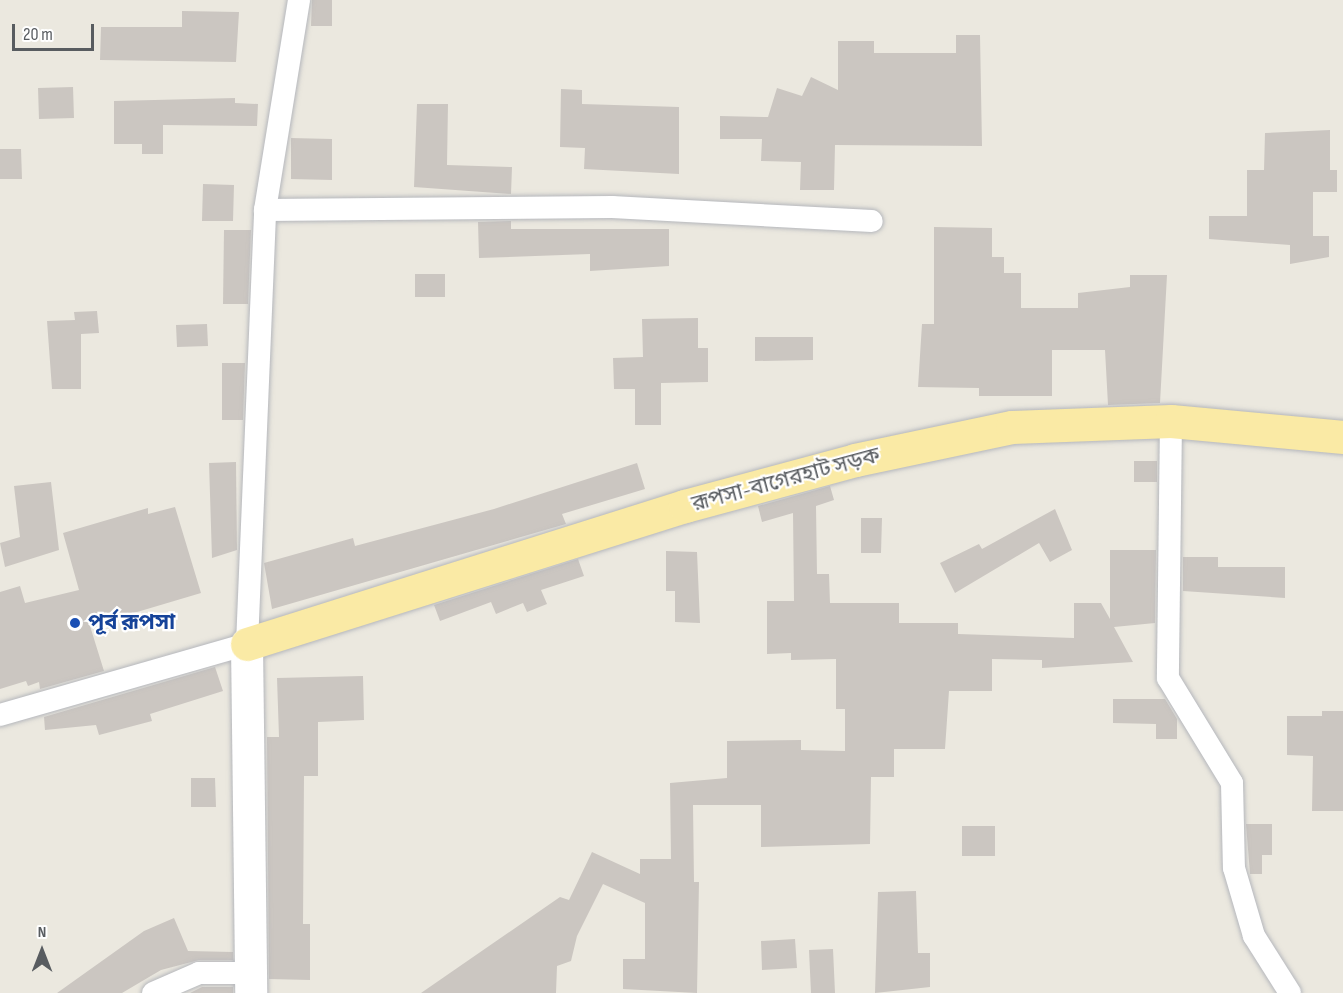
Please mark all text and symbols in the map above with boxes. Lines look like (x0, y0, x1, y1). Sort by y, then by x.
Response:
scale bar (15, 12, 98, 50)
text: 20 m (23, 24, 53, 45)
street label: রূপসা-বাগেরহাট সড়ক (689, 442, 883, 518)
place label: পূর্ব রূপসা (88, 610, 175, 636)
marker: পূর্ব রূপসা (66, 614, 84, 632)
north arrow (12, 921, 72, 981)
text: N (38, 923, 46, 942)

